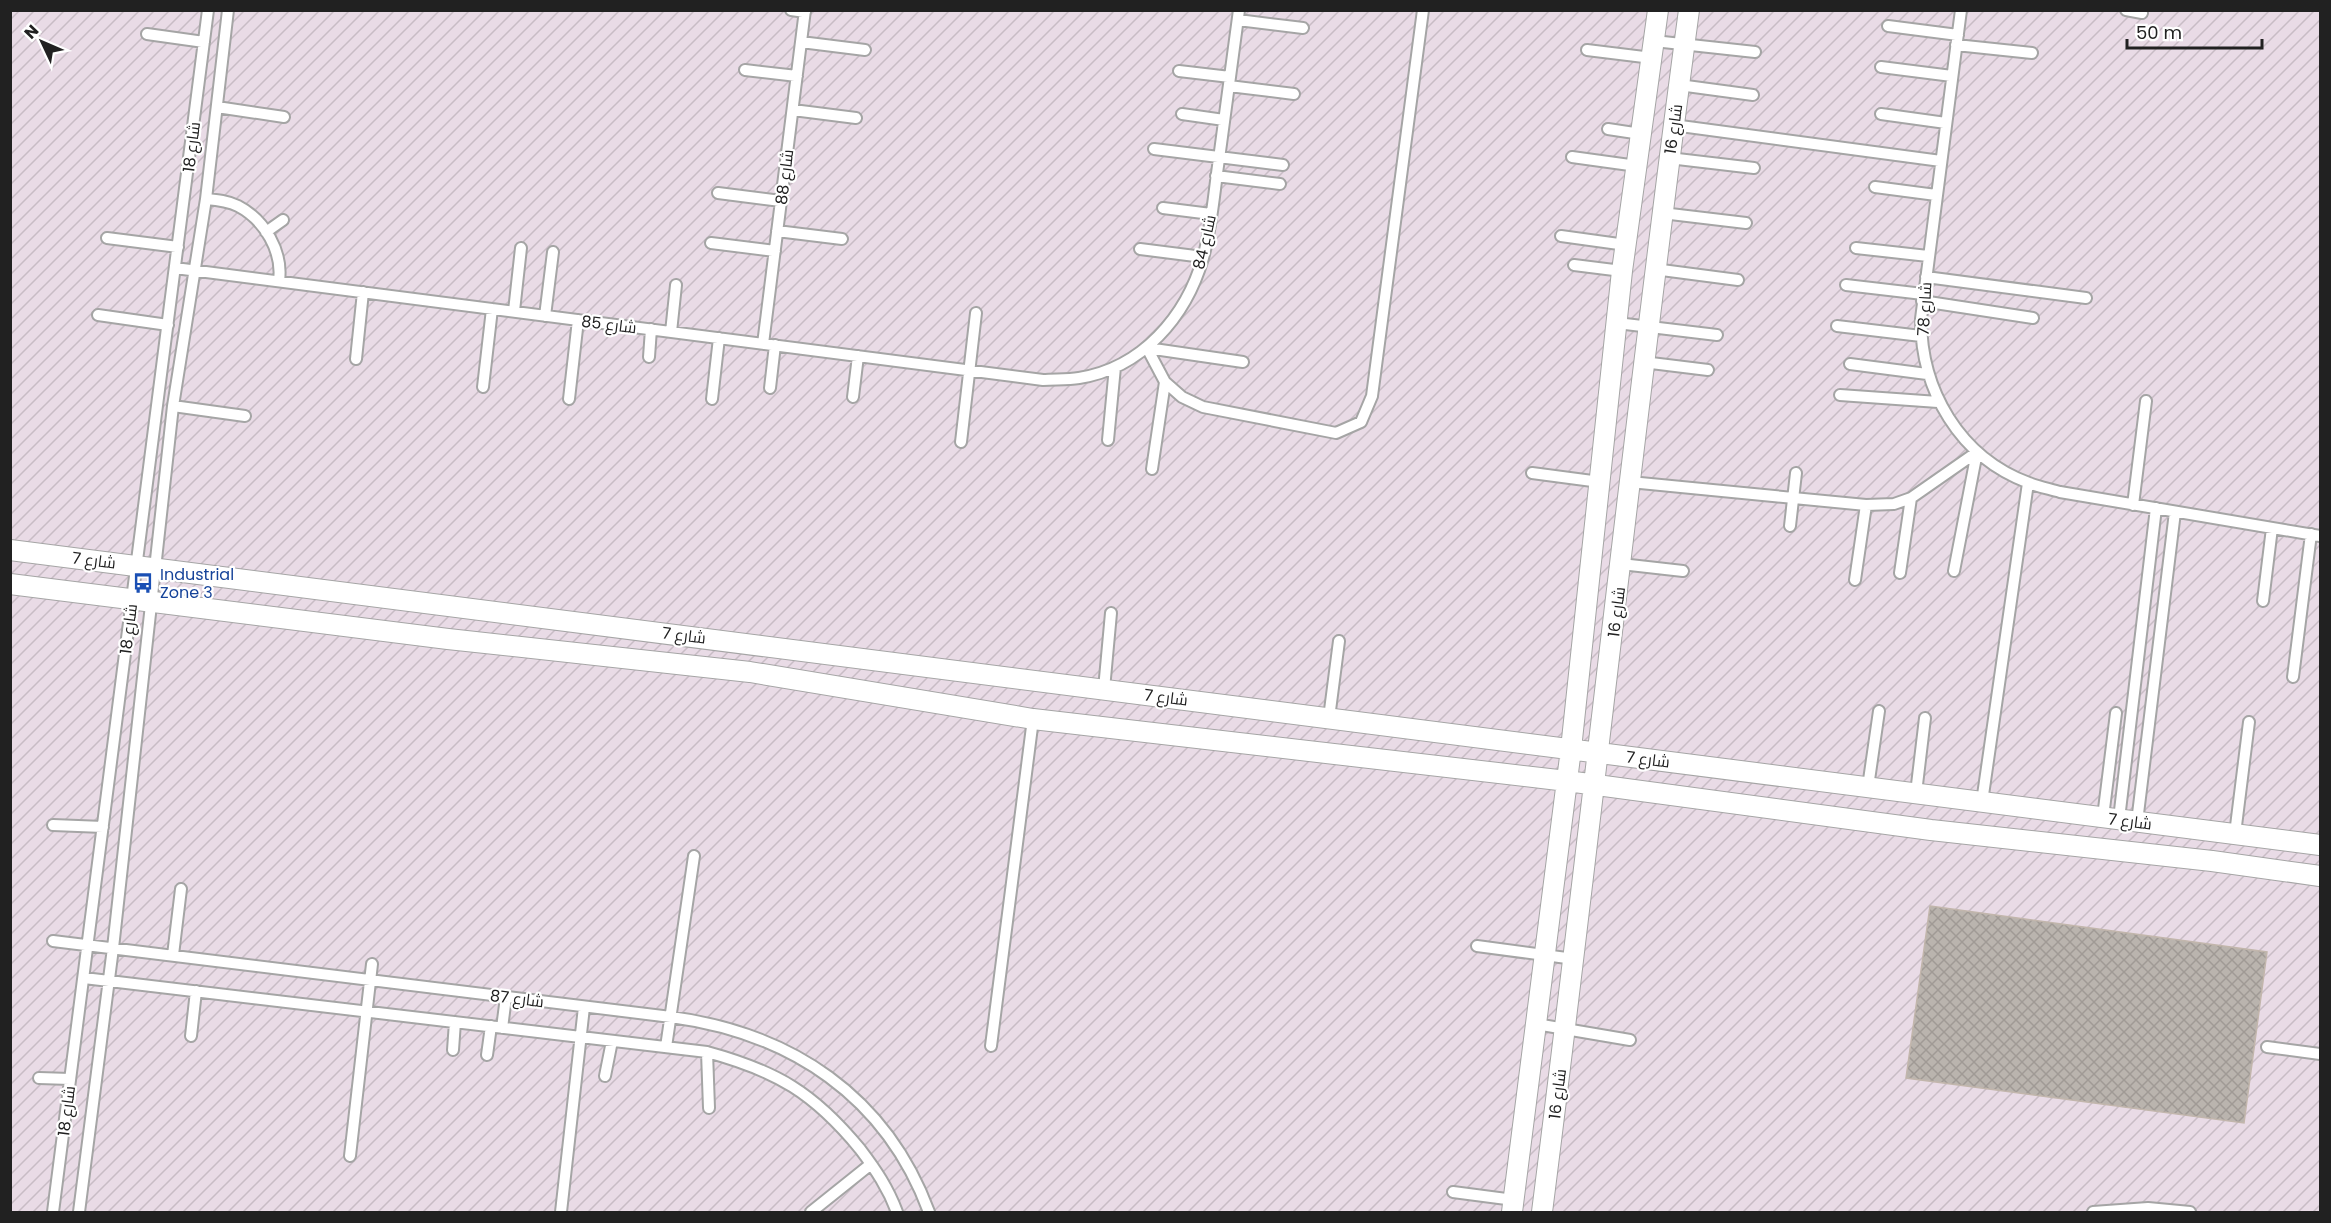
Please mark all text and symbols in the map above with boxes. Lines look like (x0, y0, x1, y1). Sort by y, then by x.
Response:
north arrow (12, 12, 72, 72)
scale bar (2127, 12, 2262, 50)
text: N (19, 20, 44, 44)
text: 50 m (2136, 20, 2182, 45)
street label: شارع 16 (1659, 102, 1688, 156)
street label: شارع 18 (177, 121, 206, 174)
street label: شارع 88 (770, 148, 799, 206)
street label: شارع 84 (1187, 213, 1222, 272)
street label: شارع 78 (1912, 281, 1937, 337)
street label: شارع 85 (580, 310, 638, 339)
street label: شارع 7 (71, 546, 117, 575)
place label: Industrial Zone 3 (160, 563, 234, 604)
bus stop icon: Industrial Zone 3 (131, 571, 155, 595)
street label: شارع 16 (1602, 586, 1631, 639)
street label: شارع 18 (114, 603, 143, 656)
street label: شارع 7 (661, 621, 707, 650)
street label: شارع 7 (1143, 683, 1189, 712)
street label: شارع 7 (1625, 745, 1671, 774)
street label: شارع 7 (2107, 807, 2153, 836)
street label: شارع 87 (489, 984, 545, 1013)
street label: شارع 16 (1543, 1068, 1572, 1121)
street label: شارع 18 (52, 1085, 81, 1138)

